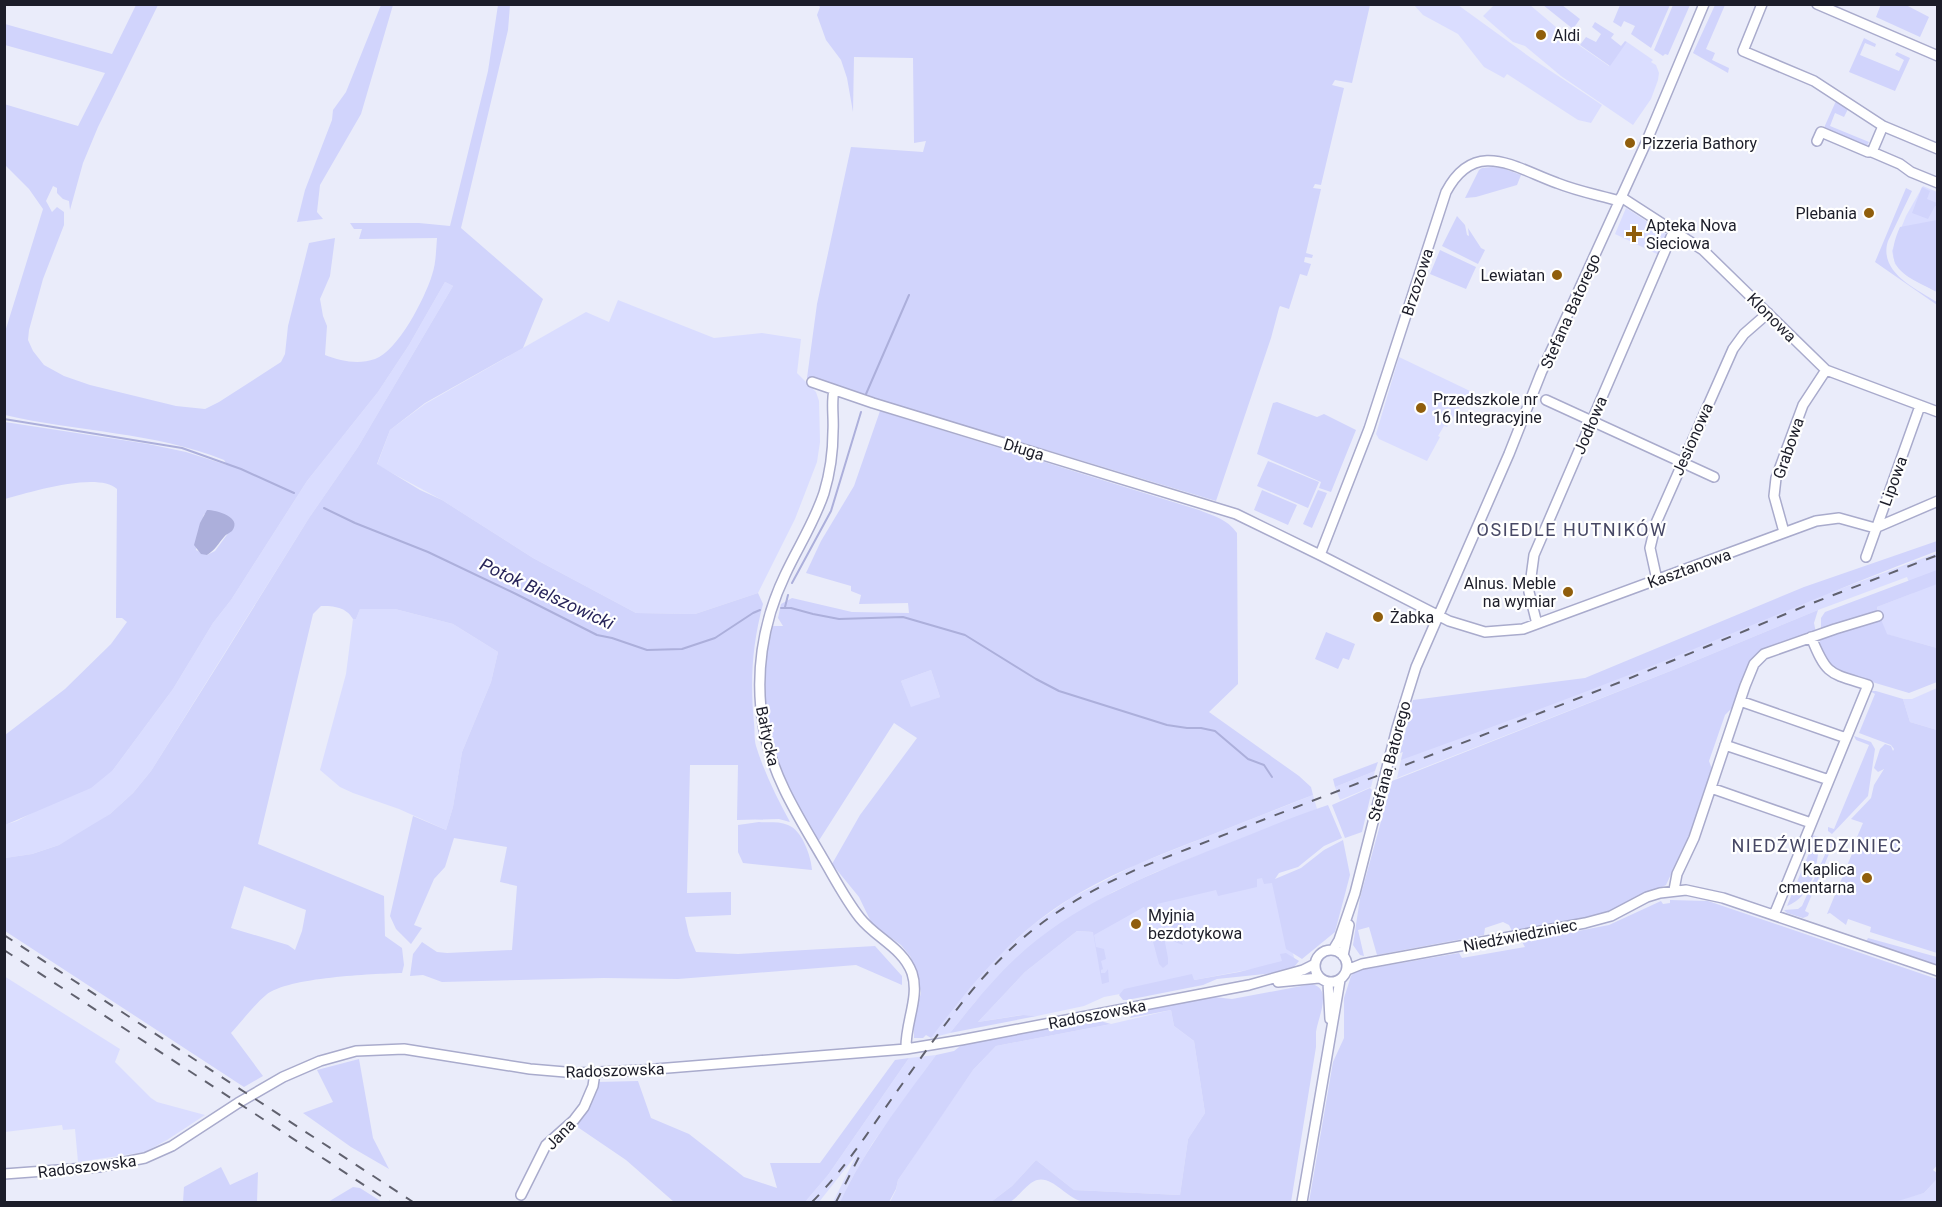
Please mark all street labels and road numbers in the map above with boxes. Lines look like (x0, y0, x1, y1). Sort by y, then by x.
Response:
street label: Brzozowa (1398, 246, 1437, 318)
street label: Stefana Batorego (1537, 251, 1604, 372)
street label: Klonowa (1743, 289, 1800, 346)
street label: Jodłowa (1570, 393, 1611, 457)
street label: Jesionowa (1668, 400, 1717, 478)
street label: Grabowa (1769, 415, 1808, 481)
street label: Długa (1001, 434, 1046, 465)
street label: Lipowa (1876, 454, 1911, 509)
street label: Kasztanowa (1645, 545, 1734, 592)
street label: Stefana Batorego (1364, 699, 1415, 823)
street label: Bałtycka (752, 704, 783, 768)
street label: Niedźwiedziniec (1462, 915, 1579, 956)
street label: Radoszowska (1047, 996, 1147, 1033)
street label: Radoszowska (565, 1059, 665, 1082)
street label: Jana (541, 1115, 579, 1154)
street label: Radoszowska (37, 1151, 137, 1182)

